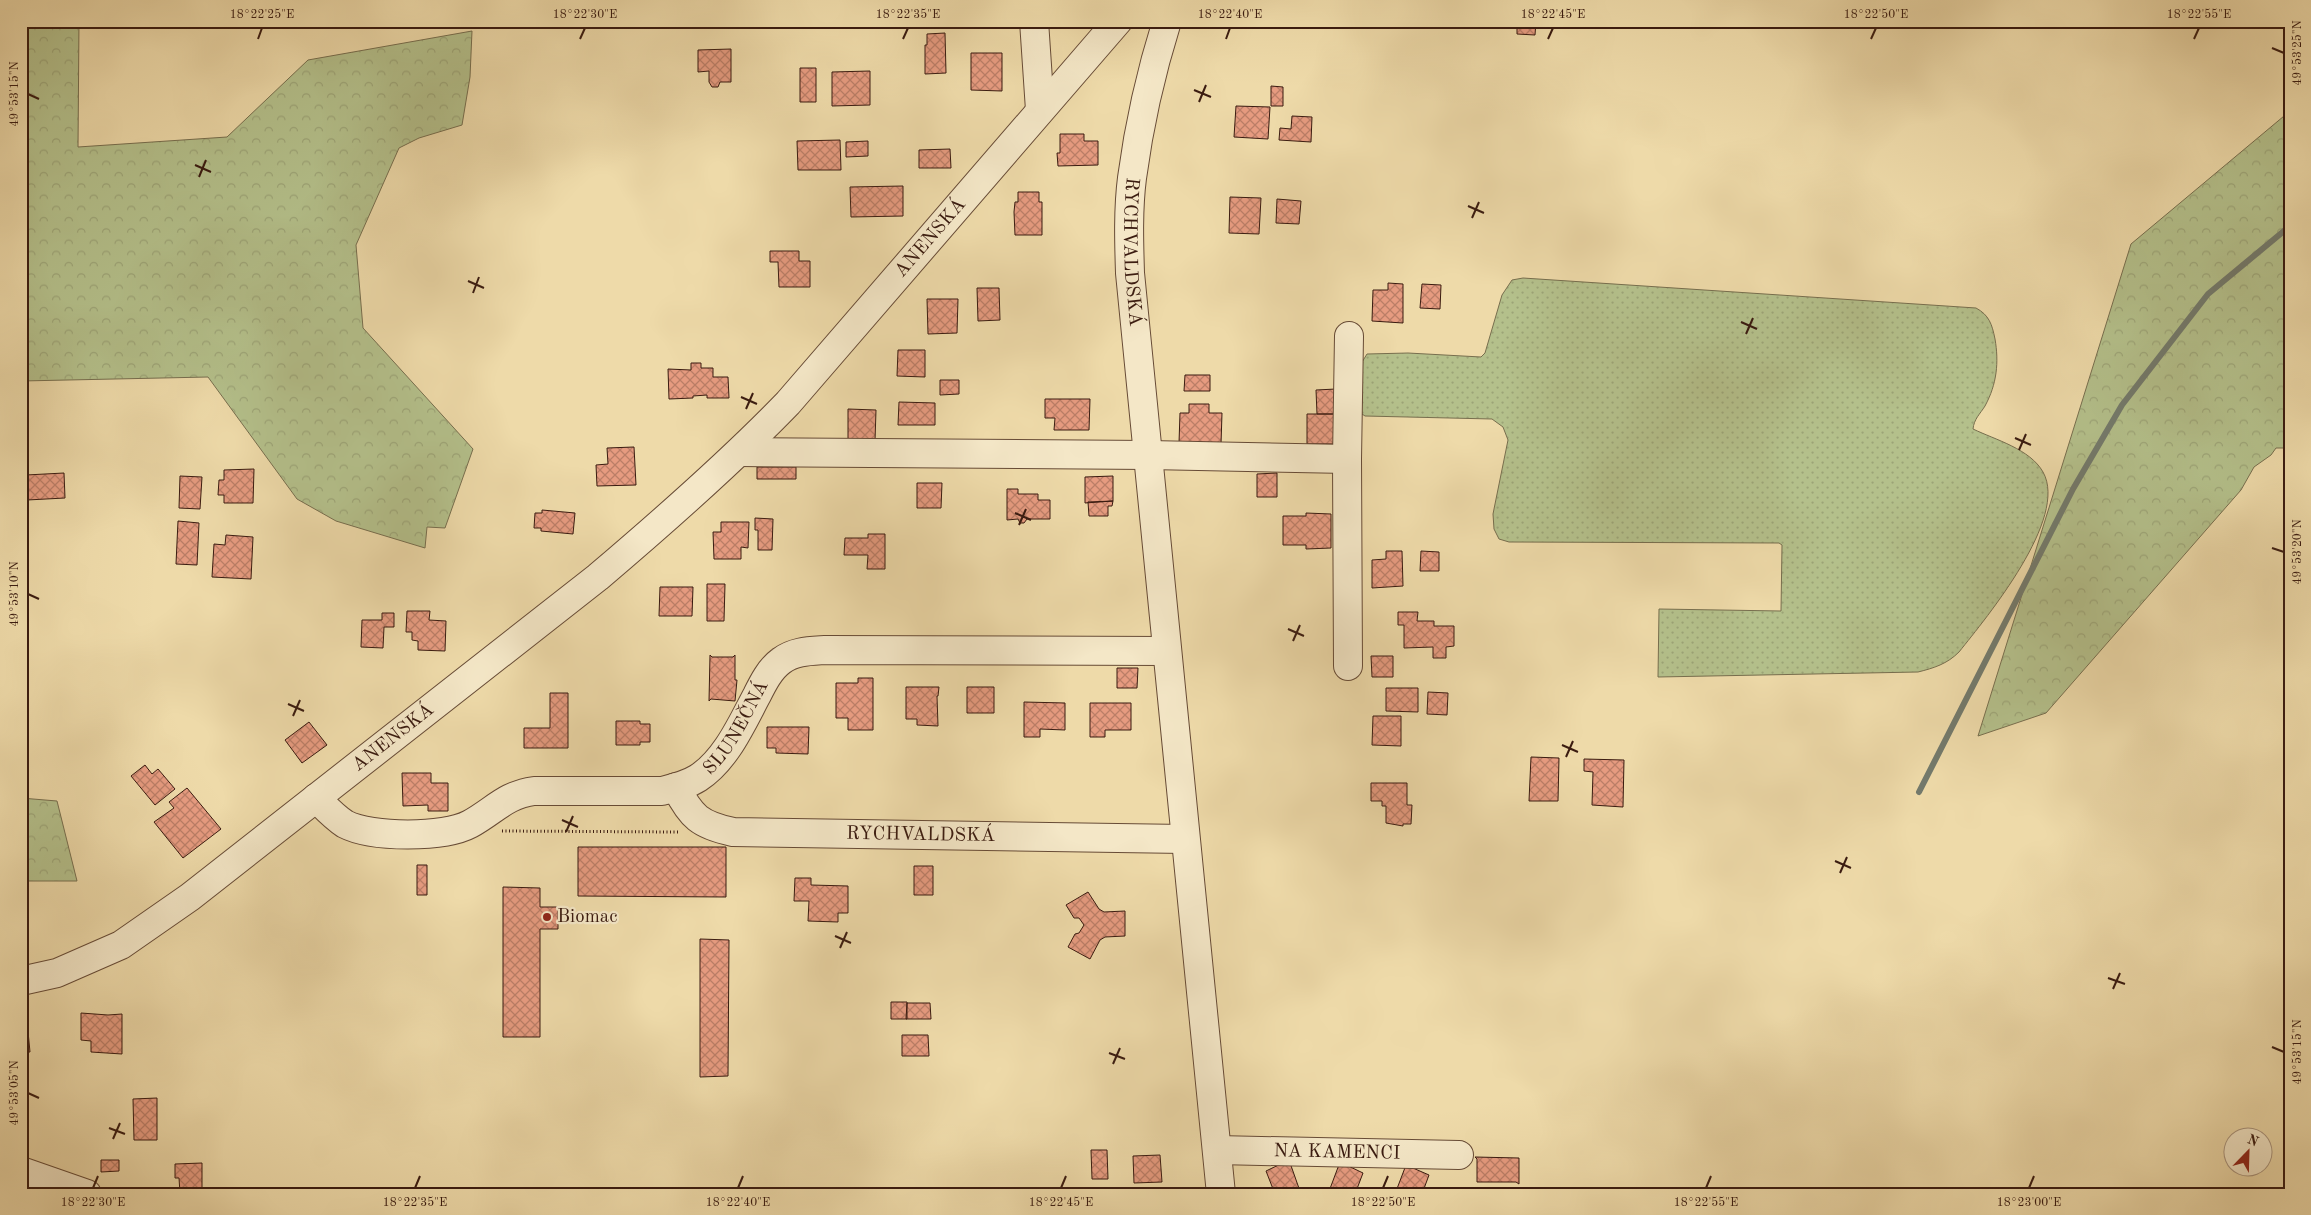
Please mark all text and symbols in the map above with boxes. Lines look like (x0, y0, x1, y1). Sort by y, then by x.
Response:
text: 18°22'25"E (230, 8, 294, 21)
text: 18°22'35"E (876, 8, 940, 21)
text: 18°22'45"E (1521, 8, 1585, 21)
text: 18°22'50"E (1844, 8, 1908, 21)
text: 18°22'55"E (2167, 8, 2231, 21)
text: 18°22'30"E (553, 9, 617, 21)
text: 18°22'40"E (1198, 9, 1262, 21)
text: 49°53'25"N (2291, 20, 2304, 86)
text: 49°53'15"N (8, 61, 21, 127)
street label: RYCHVALDSKÁ (1120, 176, 1149, 328)
street label: ANENSKÁ (891, 192, 970, 281)
text: 49°53'20"N (2291, 519, 2304, 585)
text: 49°53'10"N (8, 561, 21, 627)
street label: SLUNEČNÁ (700, 675, 772, 779)
street label: ANENSKÁ (349, 697, 438, 775)
street label: RYCHVALDSKÁ (846, 822, 996, 846)
place label: Biomac (557, 908, 617, 927)
marker: Biomac (541, 911, 553, 923)
text: 49°53'15"N (2291, 1019, 2304, 1085)
text: 49°53'05"N (8, 1060, 21, 1126)
north arrow (2224, 1128, 2274, 1178)
text: N (2245, 1132, 2261, 1150)
street label: NA KAMENCI (1273, 1142, 1401, 1163)
text: 18°22'35"E (383, 1196, 447, 1209)
text: 18°22'45"E (1029, 1196, 1093, 1209)
text: 18°22'50"E (1351, 1196, 1415, 1209)
text: 18°22'55"E (1674, 1196, 1738, 1209)
text: 18°22'30"E (61, 1197, 125, 1209)
text: 18°22'40"E (706, 1197, 770, 1209)
text: 18°23'00"E (1997, 1197, 2061, 1209)

